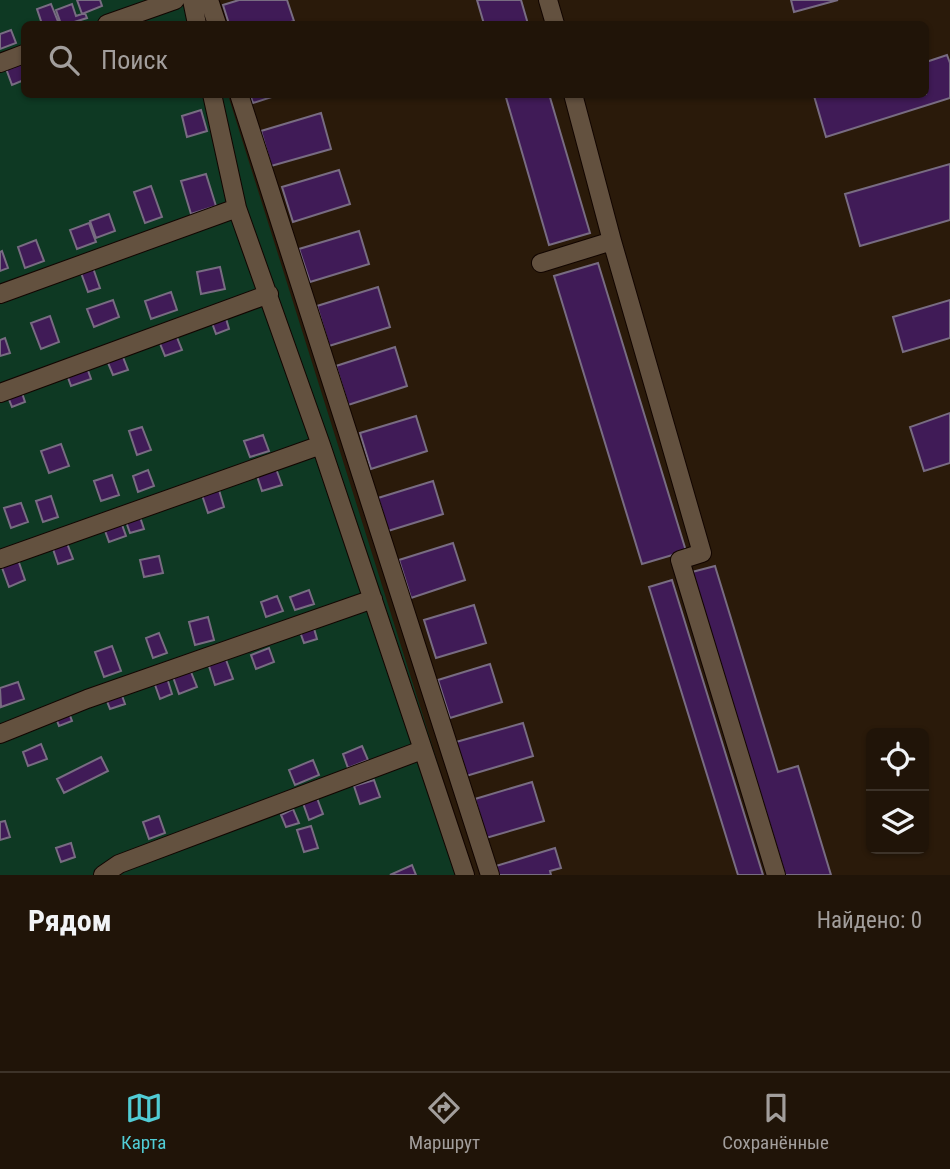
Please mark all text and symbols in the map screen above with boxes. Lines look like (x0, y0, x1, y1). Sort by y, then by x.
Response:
search box (21, 21, 929, 98)
icon: search (45, 41, 83, 79)
text: Поиск (101, 45, 168, 75)
map controls (866, 728, 929, 854)
button: locate (866, 728, 929, 791)
button: layers (866, 791, 929, 854)
text: Рядом (28, 903, 112, 938)
text: Найдено: 0 (817, 907, 922, 934)
tab: Карта (121, 1089, 166, 1154)
tab: Маршрут (409, 1089, 480, 1154)
tab: Сохранённые (722, 1089, 829, 1154)

